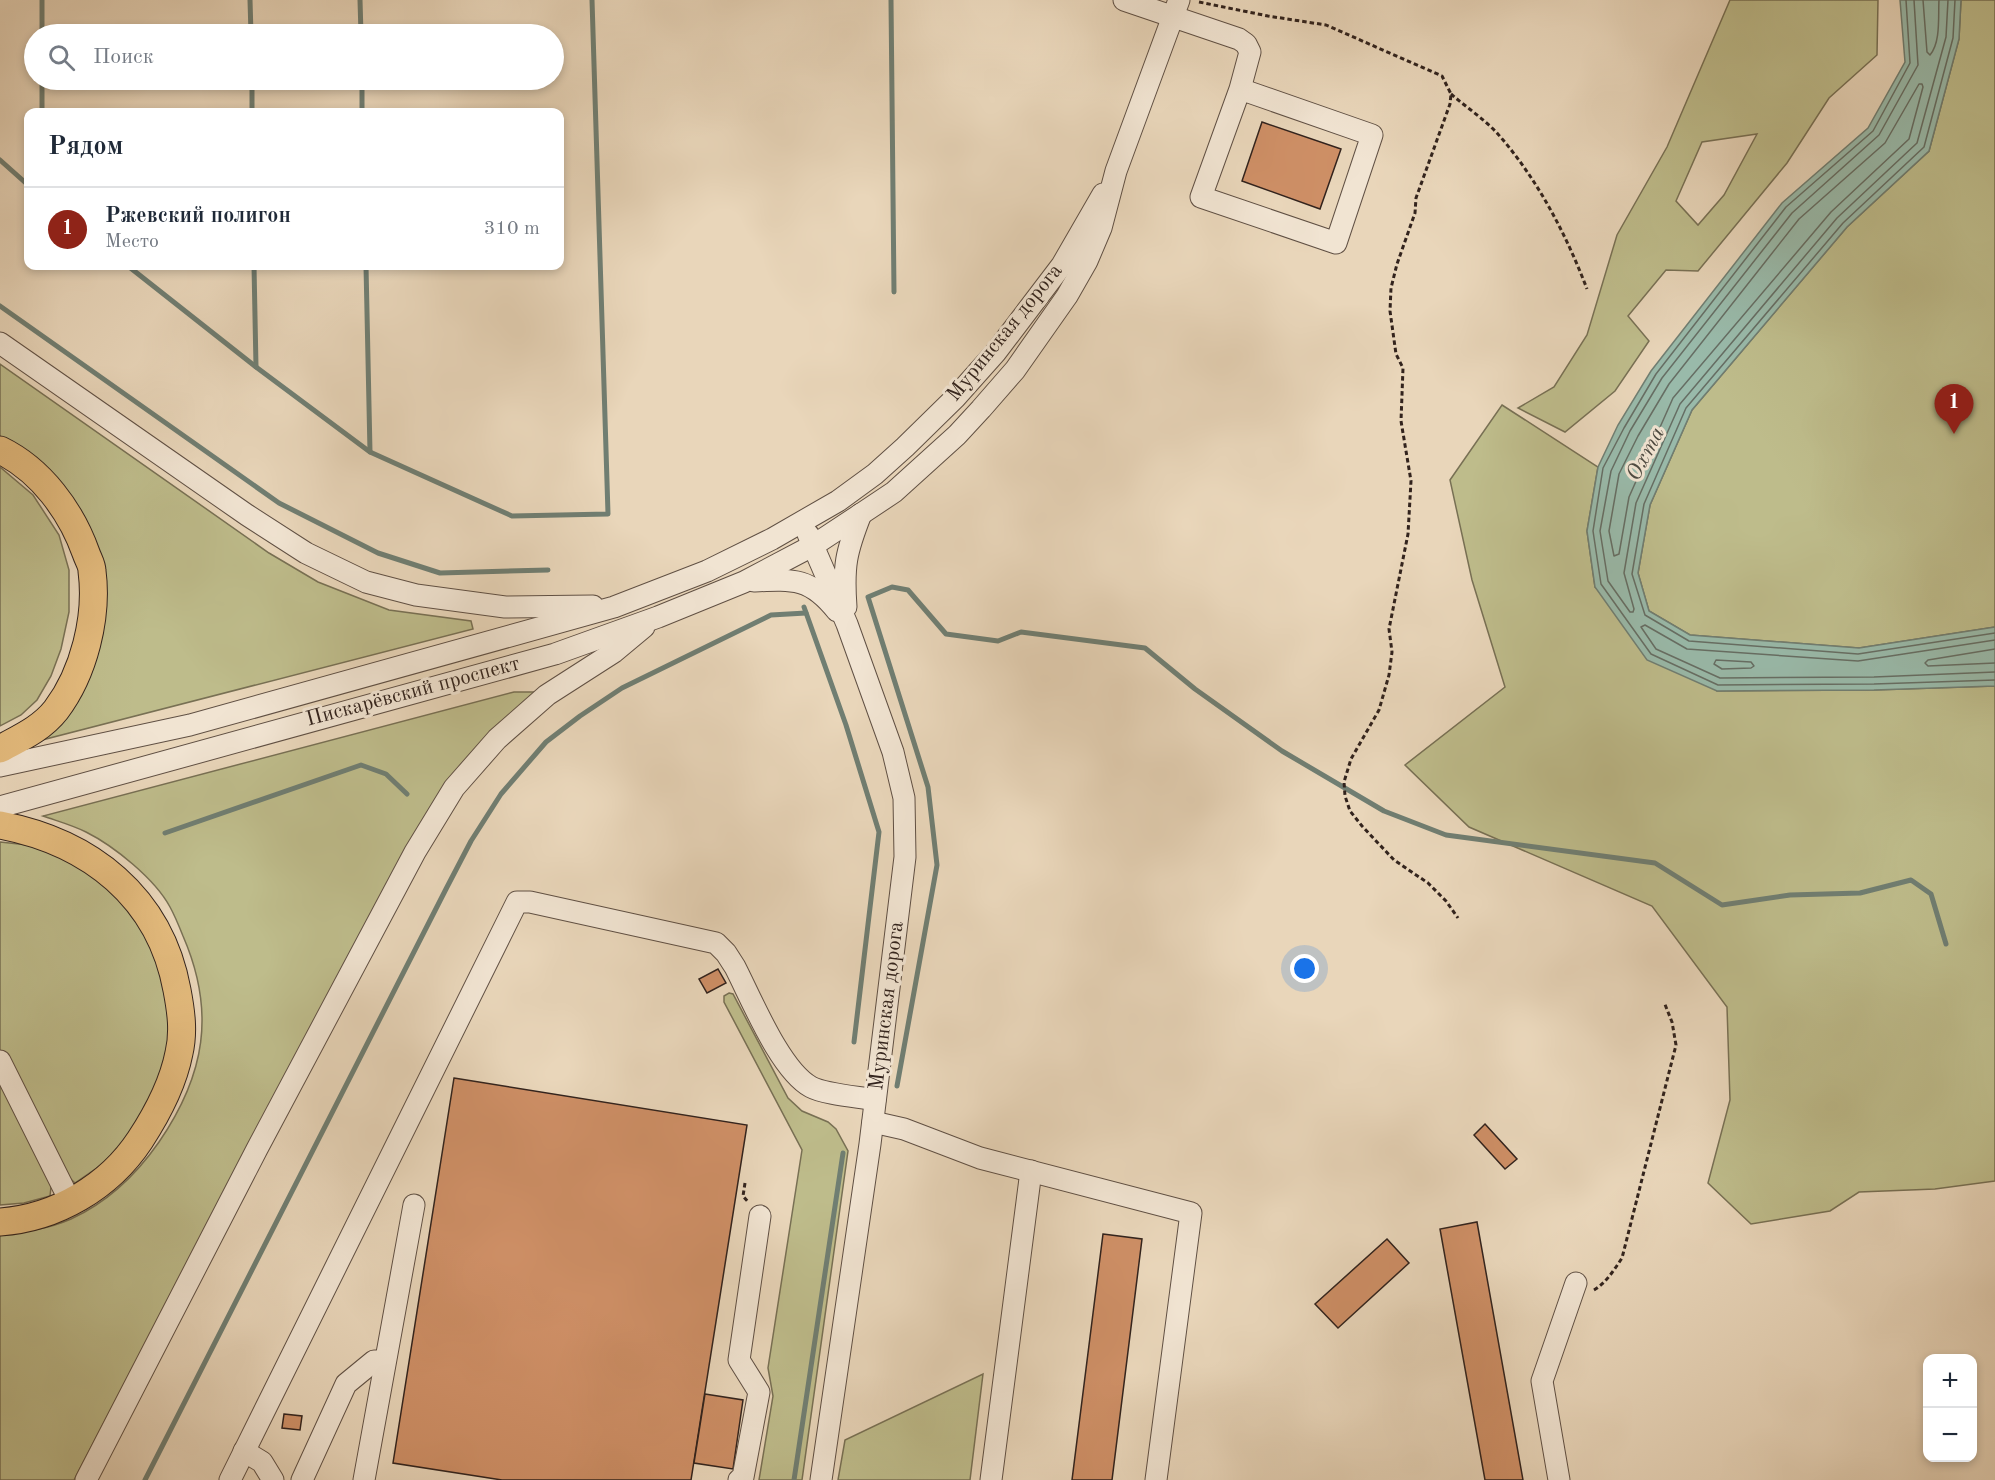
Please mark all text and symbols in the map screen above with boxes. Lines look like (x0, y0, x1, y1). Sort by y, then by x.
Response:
search box (24, 24, 564, 90)
icon: search (45, 41, 78, 74)
text: Поиск (93, 46, 154, 68)
text: Рядом (48, 134, 123, 160)
text: Ржевский полигон (105, 205, 291, 227)
text: 1 (62, 219, 73, 239)
text: 310 m (484, 219, 540, 239)
text: Место (105, 232, 159, 252)
street label: Муринская дорога (943, 260, 1067, 406)
pin: 1 (1934, 384, 1974, 434)
water label: Охта (1623, 423, 1669, 485)
street label: Пискарёвский проспект (304, 653, 522, 731)
street label: Муринская дорога (866, 920, 908, 1092)
your location (1290, 954, 1319, 983)
map controls (1923, 1354, 1977, 1462)
button: + (1923, 1354, 1977, 1408)
button: − (1923, 1408, 1977, 1462)

